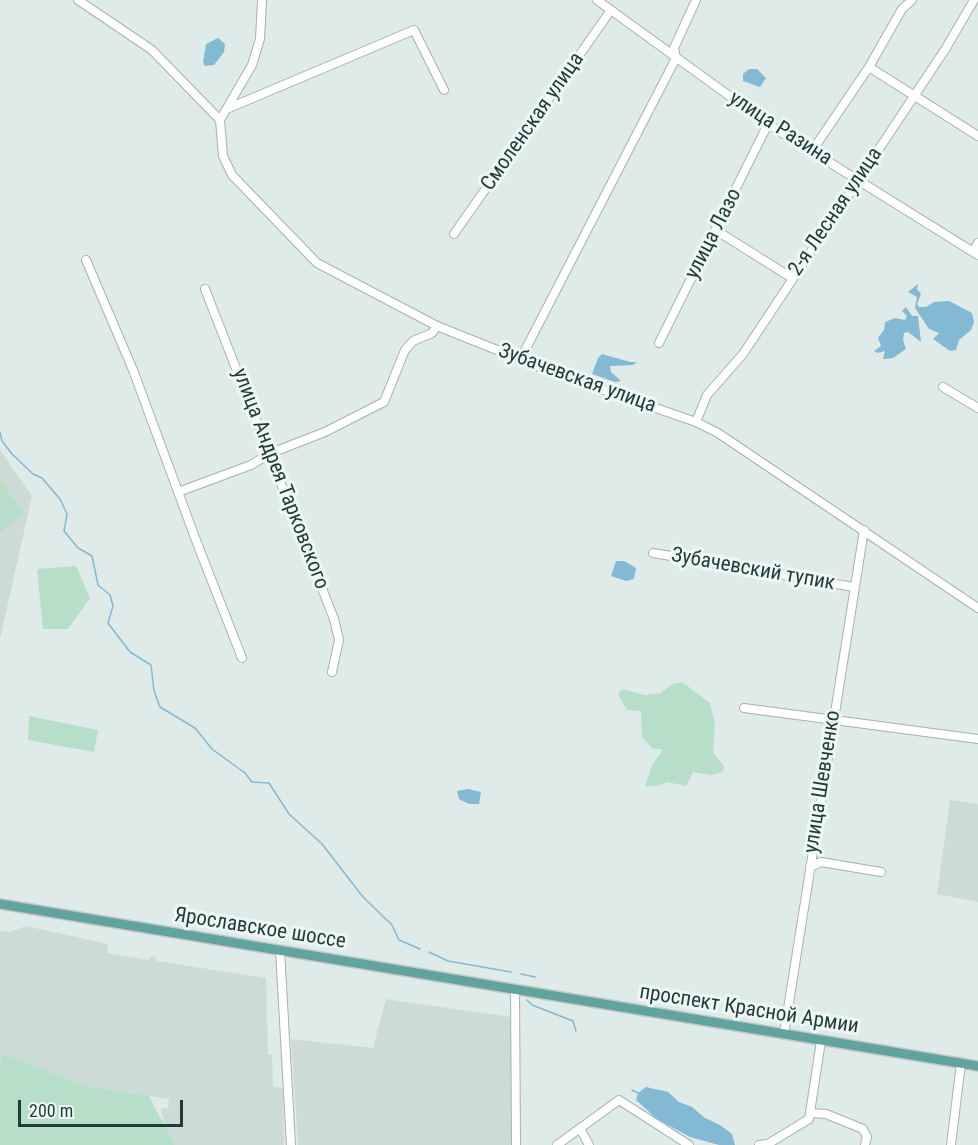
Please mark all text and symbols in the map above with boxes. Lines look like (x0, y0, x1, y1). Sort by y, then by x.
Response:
street label: Смоленская улица (476, 48, 590, 196)
street label: улица Разина (724, 86, 836, 172)
street label: 2-я Лесная улица (784, 143, 888, 281)
street label: улица Лазо (680, 184, 748, 284)
street label: Зубачевская улица (495, 339, 659, 419)
street label: улица Андрея Тарковского (226, 365, 334, 593)
street label: Зубачевский тупик (669, 543, 837, 597)
street label: улица Шевченко (799, 709, 847, 855)
street label: Ярославское шоссе (173, 903, 347, 955)
street label: проспект Красной Армии (638, 980, 860, 1040)
scale bar (21, 1088, 186, 1126)
text: 200 m (29, 1100, 73, 1121)

